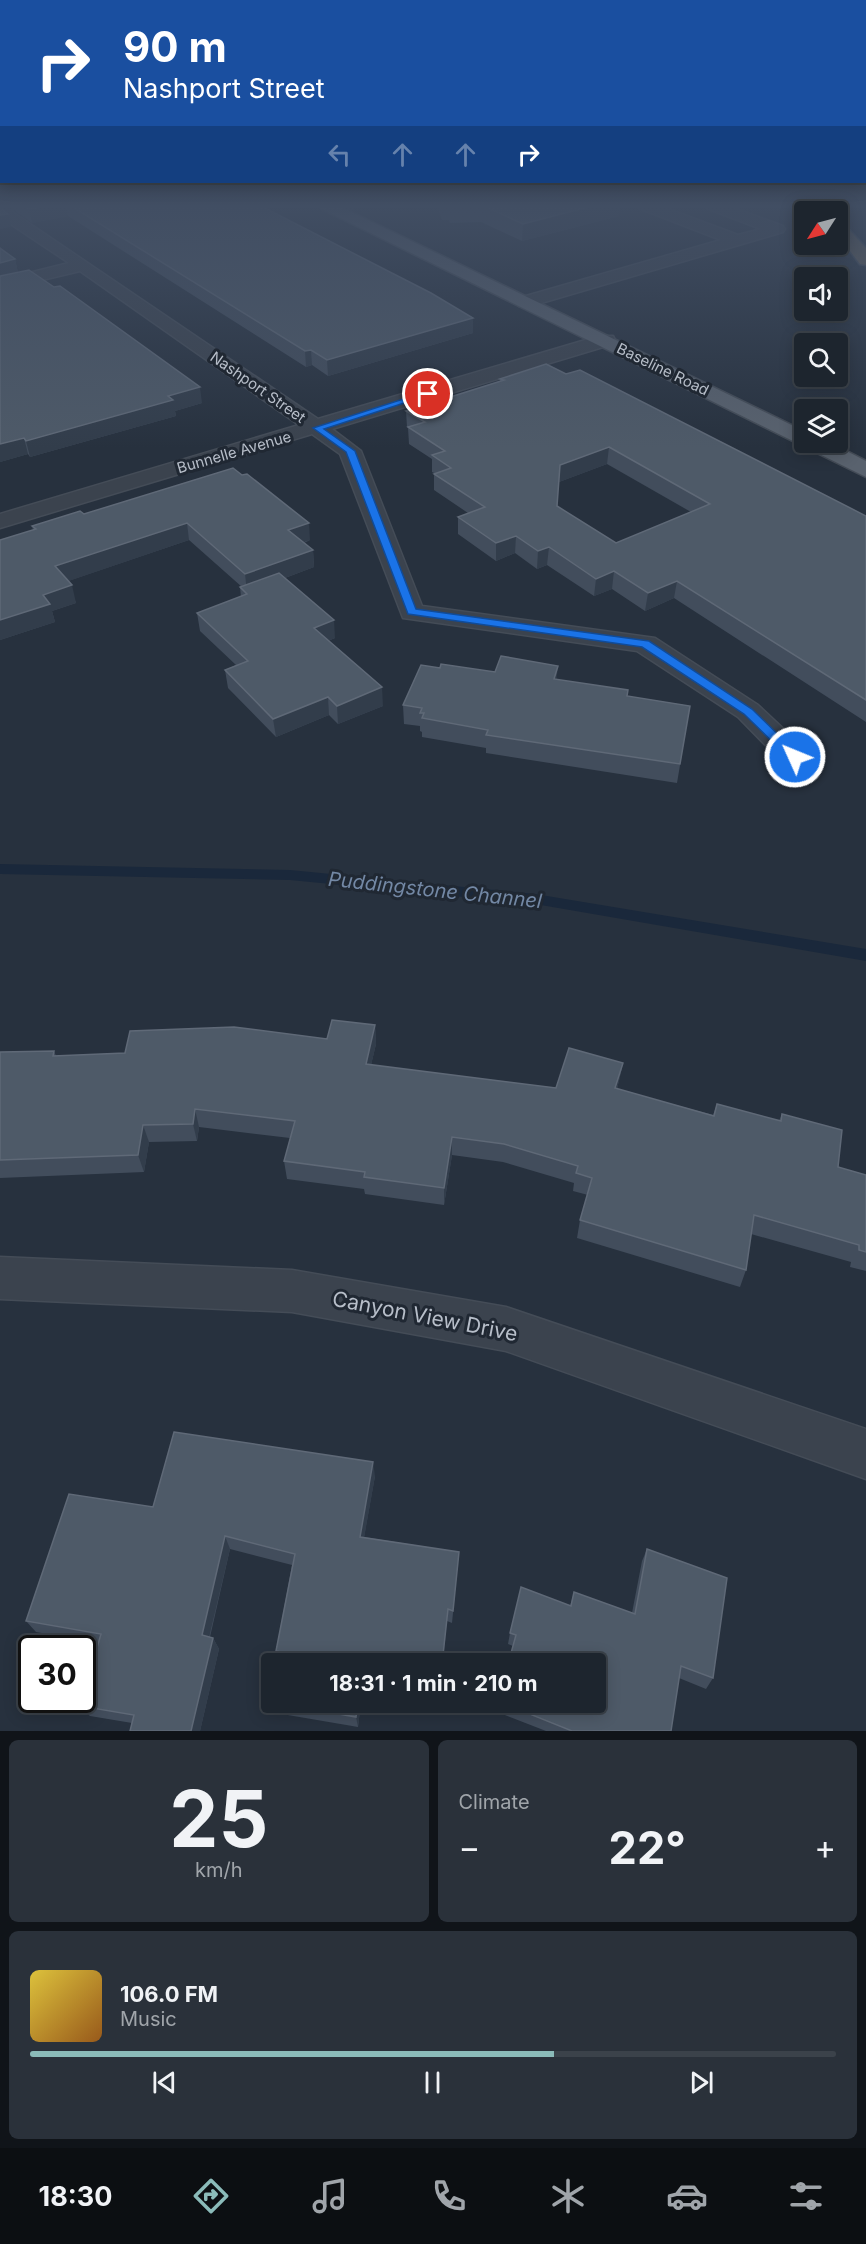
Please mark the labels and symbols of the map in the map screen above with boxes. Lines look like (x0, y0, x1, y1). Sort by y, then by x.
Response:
north arrow (794, 201, 848, 255)
street label: Baseline Road (614, 339, 712, 399)
street label: Nashport Street (207, 347, 309, 427)
pin (402, 368, 453, 419)
street label: Bunnelle Avenue (175, 427, 293, 477)
position arrow (763, 725, 827, 789)
water label: Puddingstone Channel (327, 867, 543, 913)
street label: Canyon View Drive (330, 1286, 520, 1346)
speed limit sign: 30 (18, 1635, 96, 1713)

